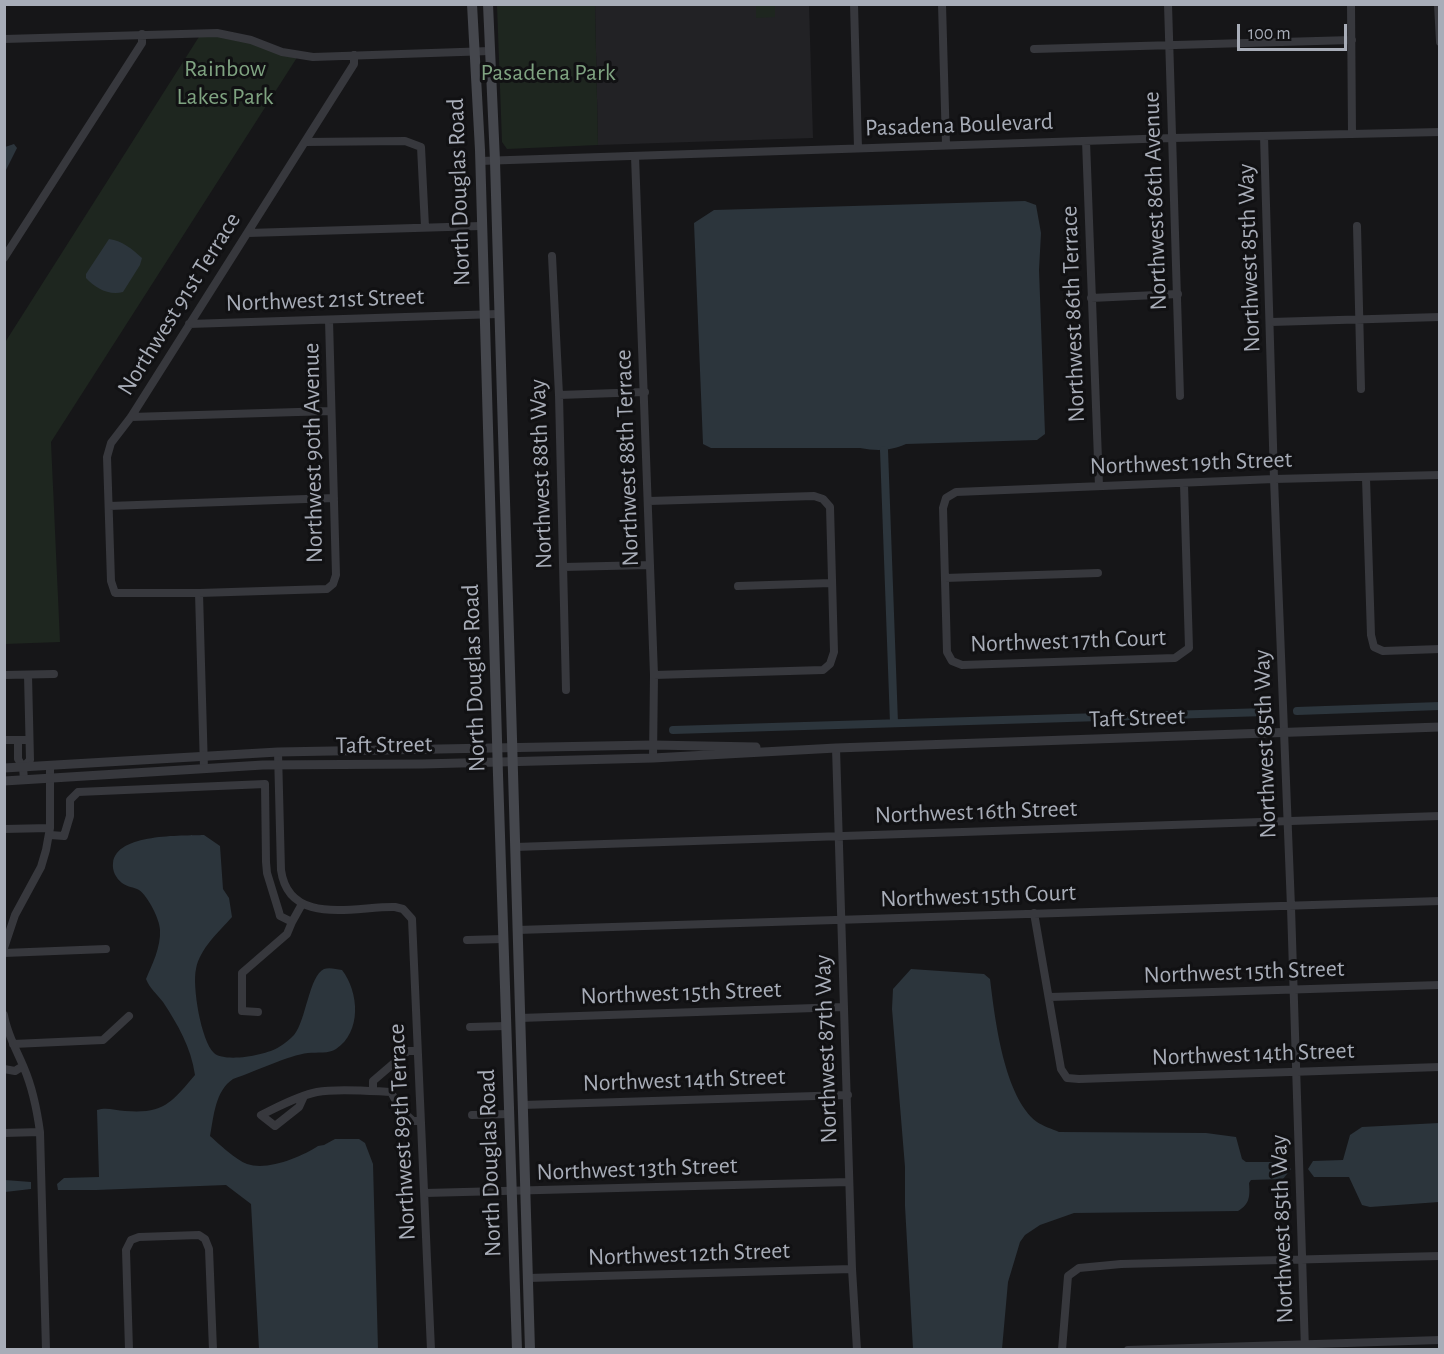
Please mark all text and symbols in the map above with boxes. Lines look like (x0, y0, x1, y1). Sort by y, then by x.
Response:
scale bar (1240, 12, 1350, 50)
text: 100 m (1248, 25, 1291, 43)
park label: Rainbow Lakes Park (177, 55, 273, 111)
park label: Pasadena Park (480, 59, 616, 87)
street label: Northwest 86th Avenue (1137, 91, 1173, 311)
street label: North Douglas Road (441, 97, 477, 287)
street label: Pasadena Boulevard (864, 107, 1054, 143)
street label: Northwest 85th Way (1231, 163, 1267, 353)
street label: Northwest 86th Terrace (1055, 205, 1091, 423)
street label: Northwest 91st Terrace (111, 207, 247, 401)
street label: Northwest 21st Street (225, 282, 425, 318)
street label: Northwest 90th Avenue (297, 343, 329, 563)
street label: Northwest 88th Terrace (609, 349, 645, 567)
street label: Northwest 88th Way (523, 378, 559, 570)
street label: Northwest 19th Street (1089, 445, 1293, 481)
street label: North Douglas Road (456, 583, 492, 773)
street label: Northwest 17th Court (970, 623, 1166, 659)
street label: Northwest 85th Way (1247, 649, 1283, 839)
street label: Taft Street (1088, 702, 1186, 734)
street label: Taft Street (335, 730, 433, 760)
street label: Northwest 16th Street (874, 794, 1078, 830)
street label: Northwest 15th Court (880, 878, 1076, 914)
street label: Northwest 87th Way (808, 954, 844, 1144)
street label: Northwest 15th Street (1143, 954, 1345, 990)
street label: Northwest 15th Street (580, 975, 782, 1011)
street label: Northwest 89th Terrace (382, 1023, 422, 1241)
street label: Northwest 14th Street (1151, 1036, 1355, 1072)
street label: Northwest 14th Street (582, 1062, 786, 1098)
street label: North Douglas Road (472, 1068, 508, 1258)
street label: Northwest 85th Way (1264, 1134, 1300, 1324)
street label: Northwest 13th Street (536, 1151, 738, 1187)
street label: Northwest 12th Street (588, 1236, 790, 1272)

